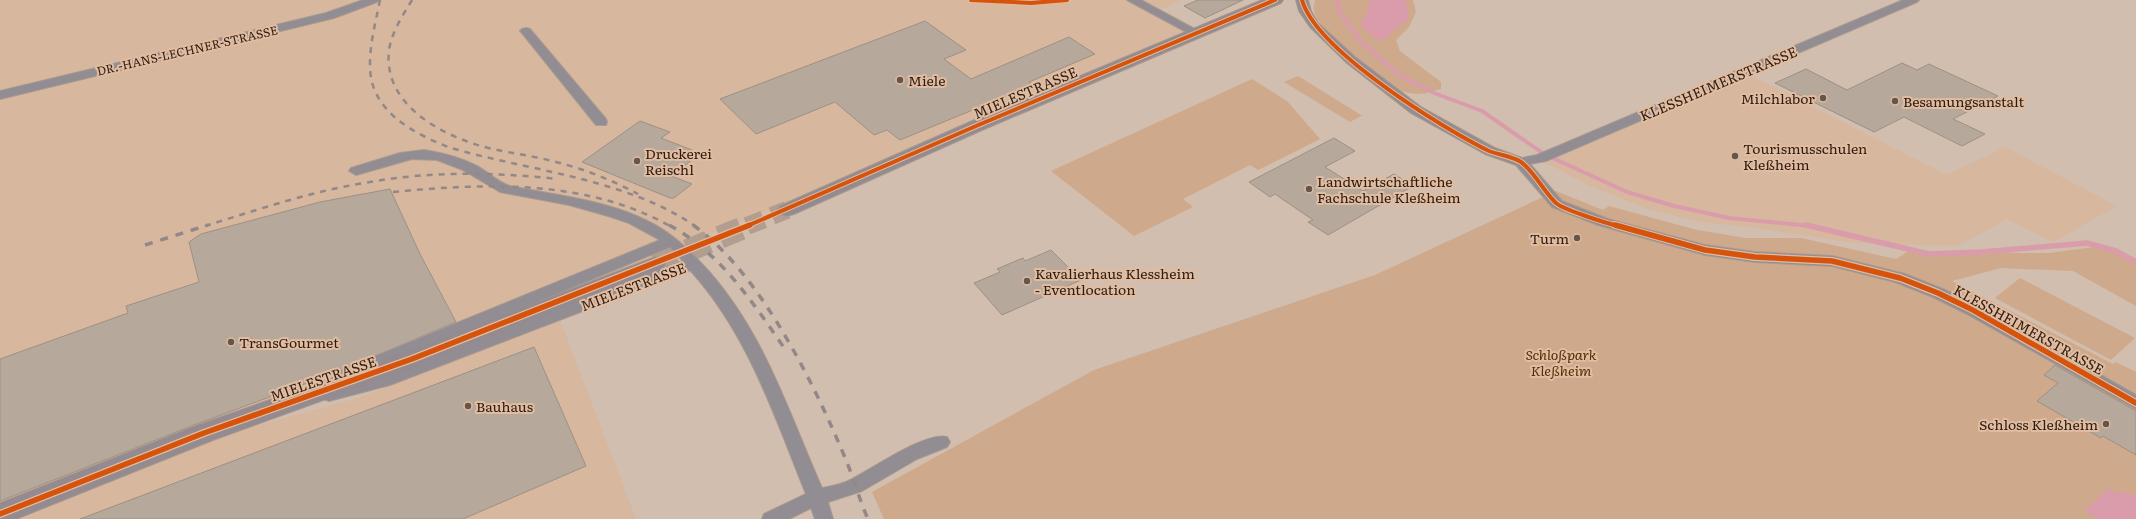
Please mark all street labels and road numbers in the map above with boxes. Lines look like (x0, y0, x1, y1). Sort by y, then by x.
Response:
street label: DR.-HANS-LECHNER-STRASSE (95, 20, 280, 80)
street label: KLESSHEIMERSTRASSE (1636, 41, 1800, 125)
street label: MIELESTRASSE (970, 61, 1080, 123)
street label: MIELESTRASSE (578, 257, 688, 315)
street label: KLESSHEIMERSTRASSE (1950, 279, 2108, 379)
street label: MIELESTRASSE (267, 350, 379, 406)

